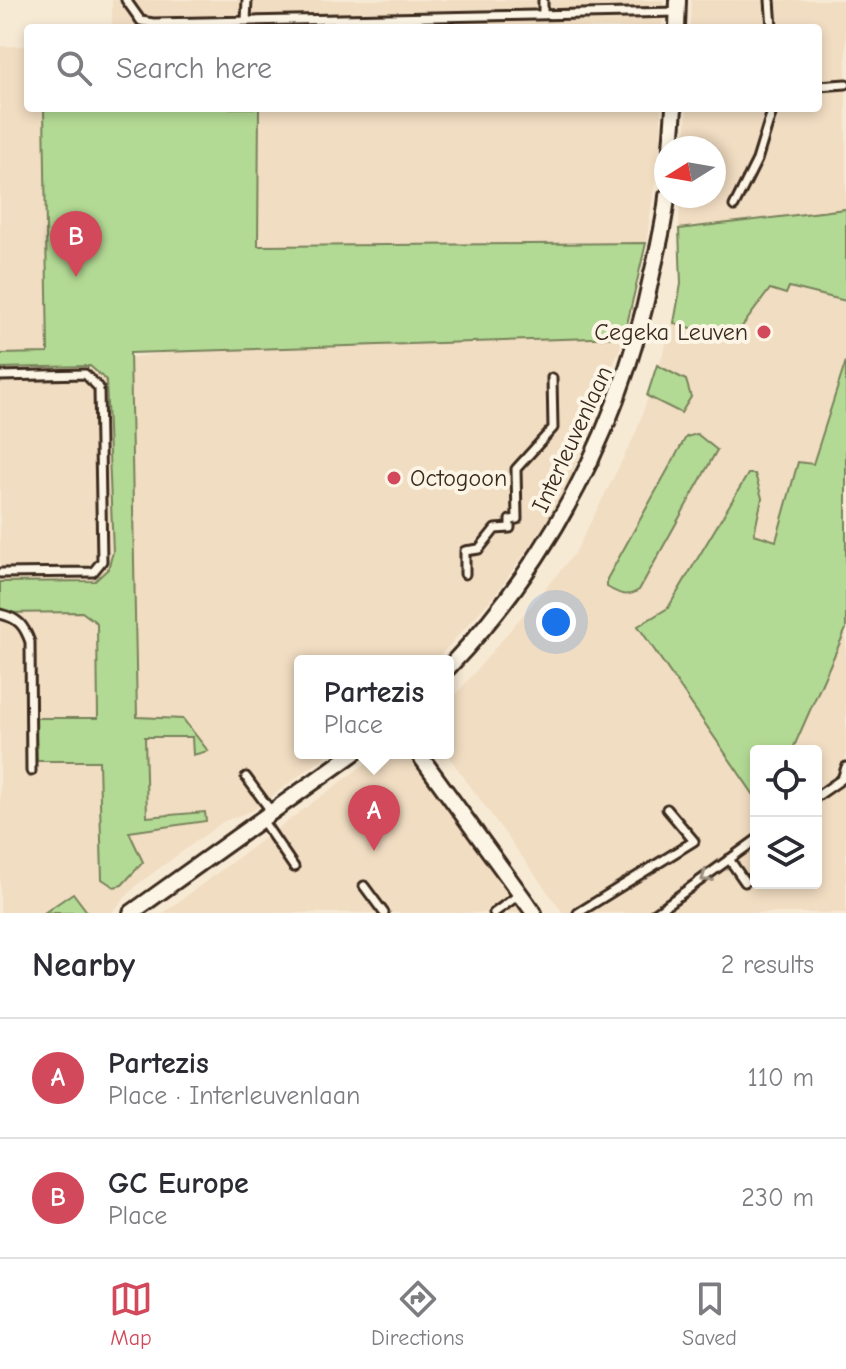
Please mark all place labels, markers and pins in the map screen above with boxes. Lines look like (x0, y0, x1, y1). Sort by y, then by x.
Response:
pin: B (50, 211, 102, 277)
place label: Cegeka Leuven (594, 318, 748, 346)
marker: Cegeka Leuven (755, 323, 773, 341)
place label: Octogoon (410, 464, 507, 492)
marker: Octogoon (385, 469, 403, 487)
pin: A (348, 785, 400, 851)

